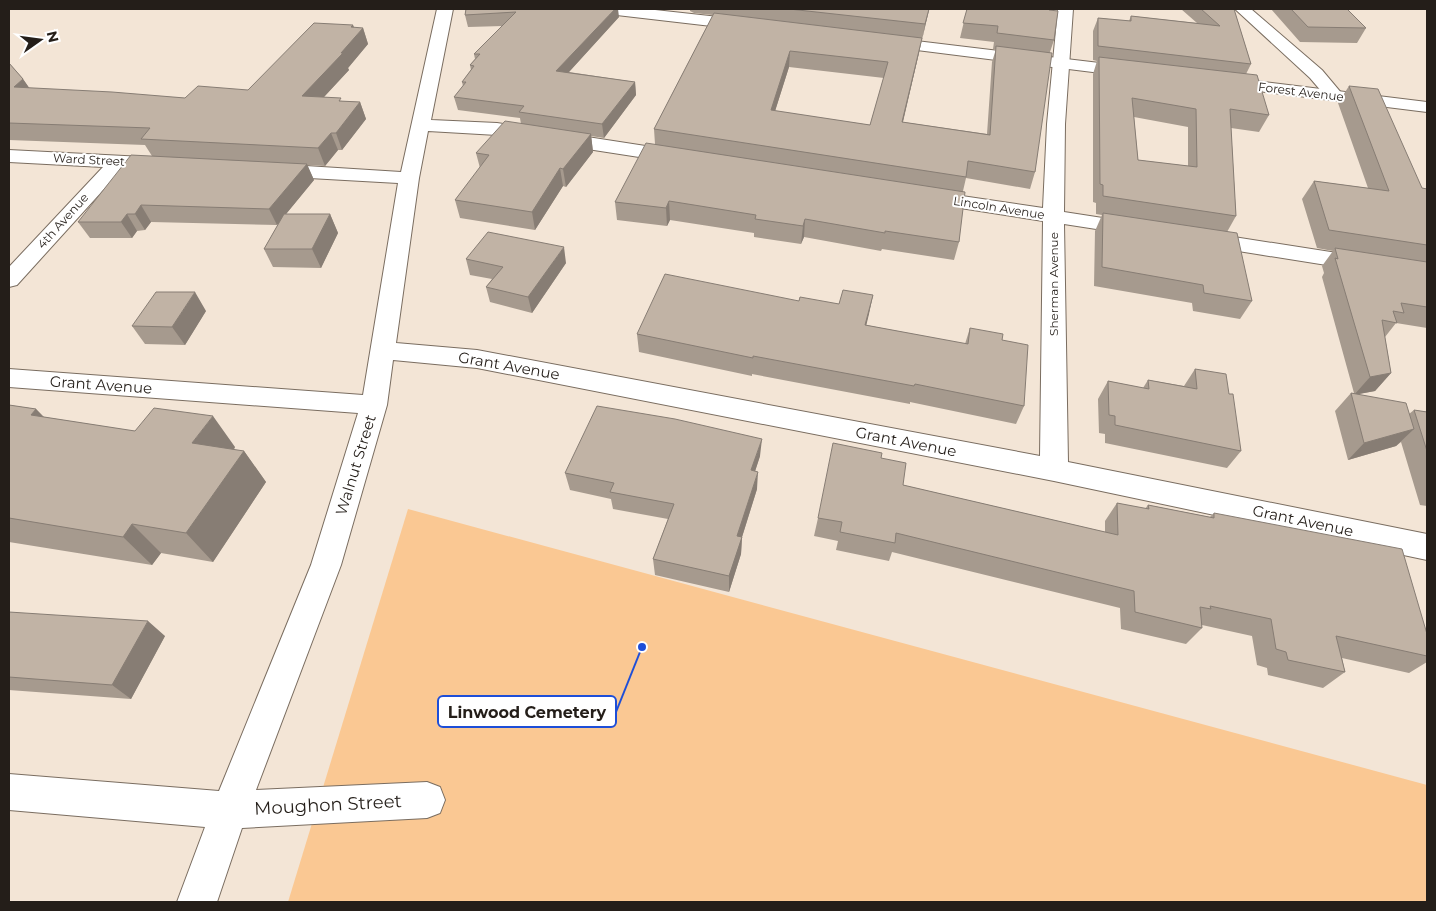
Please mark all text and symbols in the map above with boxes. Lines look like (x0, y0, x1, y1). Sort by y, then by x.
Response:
north arrow (15, 15, 65, 65)
text: N (43, 29, 63, 45)
street label: Forest Avenue (1257, 79, 1345, 104)
street label: Ward Street (53, 150, 125, 169)
street label: 4th Avenue (34, 190, 91, 251)
street label: Lincoln Avenue (952, 193, 1046, 222)
street label: Sherman Avenue (1046, 232, 1061, 336)
street label: Grant Avenue (457, 347, 561, 384)
street label: Grant Avenue (49, 371, 153, 398)
street label: Walnut Street (331, 412, 380, 518)
street label: Grant Avenue (854, 422, 958, 461)
street label: Grant Avenue (1251, 501, 1355, 540)
callout: Linwood Cemetery (438, 696, 616, 727)
text: Linwood Cemetery (448, 703, 607, 722)
street label: Moughon Street (254, 790, 402, 820)

